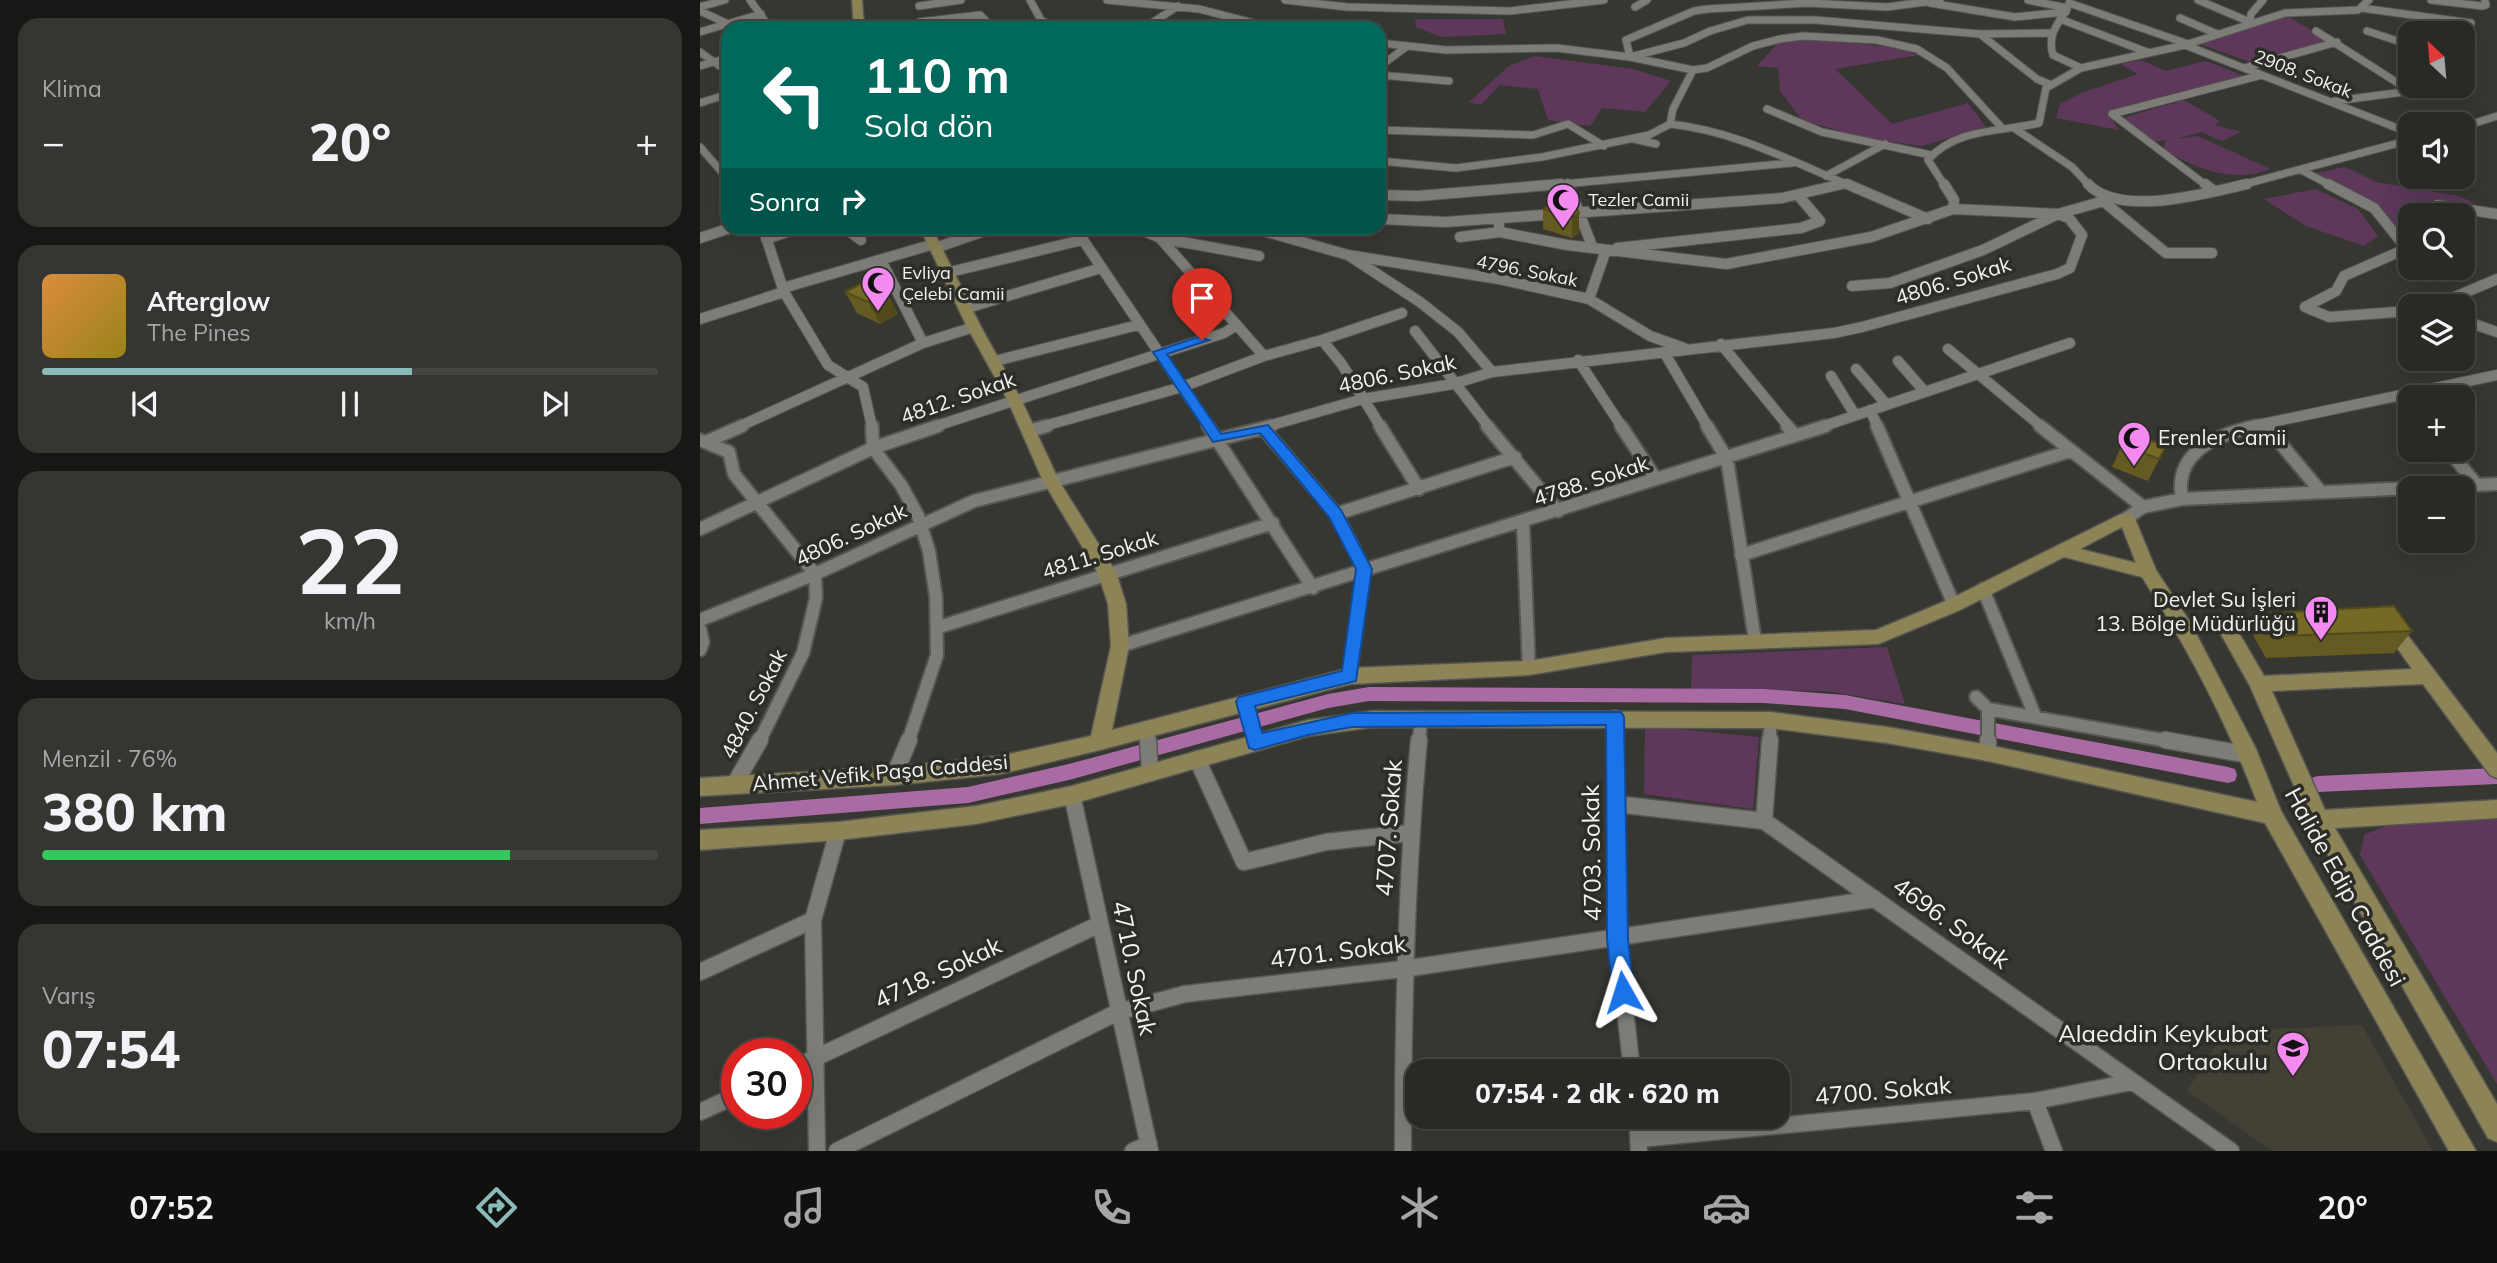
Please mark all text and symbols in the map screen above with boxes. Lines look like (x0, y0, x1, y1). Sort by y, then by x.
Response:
north arrow (2398, 21, 2474, 98)
map controls (2398, 21, 2475, 553)
text: 110 m (864, 44, 1010, 105)
street label: 2908. Sokak (2251, 44, 2356, 103)
icon: left (749, 49, 840, 140)
text: Klima (42, 74, 102, 103)
text: Sola dön (864, 105, 994, 145)
text: 20° (309, 109, 391, 174)
button: sound (2398, 112, 2475, 189)
text: − (42, 118, 65, 166)
text: + (635, 118, 658, 166)
mosque icon: Tezler Camii (1544, 181, 1582, 230)
icon: right (834, 182, 872, 220)
text: Sonra (749, 185, 820, 218)
place label: Tezler Camii (1588, 188, 1689, 211)
button: search (2398, 203, 2475, 280)
street label: 4796. Sokak (1474, 249, 1580, 292)
street label: 4806. Sokak (1892, 250, 2014, 310)
place label: Evliya Çelebi Camii (902, 261, 1005, 305)
mosque icon: Evliya Çelebi Camii (859, 264, 897, 313)
pin (1172, 268, 1232, 340)
icon: arrive (1183, 279, 1221, 317)
text: Afterglow (147, 285, 270, 318)
button: layers (2398, 294, 2475, 371)
text: The Pines (147, 318, 251, 347)
street label: 4806. Sokak (1335, 348, 1458, 398)
street label: 4812. Sokak (897, 365, 1019, 429)
icon: previous (126, 385, 164, 423)
icon: pause (331, 385, 369, 423)
icon: next (536, 385, 574, 423)
button: + (2398, 385, 2475, 462)
mosque icon: Erenler Camii (2115, 419, 2153, 468)
place label: Erenler Camii (2158, 424, 2286, 450)
street label: 4788. Sokak (1530, 449, 1652, 511)
button: − (2398, 476, 2475, 553)
street label: 4806. Sokak (791, 497, 911, 571)
text: 22 (295, 503, 405, 617)
street label: 4811. Sokak (1039, 524, 1161, 584)
place label: Devlet Su İşleri 13. Bölge Müdürlüğü (2095, 586, 2296, 636)
building icon: Devlet Su İşleri 13. Bölge Müdürlüğü (2302, 593, 2340, 642)
text: km/h (324, 606, 376, 635)
street label: 4840. Sokak (714, 644, 792, 763)
text: Menzil · 76% (42, 744, 177, 773)
street label: Ahmet Vefik Paşa Caddesi (751, 748, 1009, 796)
street label: 4707. Sokak (1368, 758, 1408, 897)
text: 380 km (42, 779, 227, 844)
street label: Halide Edip Caddesi (2279, 782, 2413, 991)
street label: 4703. Sokak (1575, 784, 1607, 922)
street label: 4696. Sokak (1887, 870, 2016, 975)
street label: 4710. Sokak (1106, 898, 1164, 1039)
street label: 4701. Sokak (1268, 928, 1408, 974)
street label: 4718. Sokak (869, 929, 1007, 1015)
position arrow (1586, 955, 1660, 1029)
text: Varış (42, 981, 96, 1010)
text: 07:54 (42, 1016, 180, 1081)
place label: Alaeddin Keykubat Ortaokulu (2058, 1018, 2268, 1076)
school or university icon: Alaeddin Keykubat Ortaokulu (2274, 1029, 2312, 1078)
speed limit sign: 30 (721, 1038, 812, 1129)
street label: 4700. Sokak (1813, 1069, 1953, 1111)
text: 07:54 · 2 dk · 620 m (1475, 1077, 1720, 1110)
icon: directions (472, 1183, 521, 1232)
icon: music (780, 1183, 829, 1232)
icon: phone (1087, 1183, 1136, 1232)
icon: climate (1395, 1183, 1444, 1232)
icon: car (1702, 1183, 1751, 1232)
icon: filters (2010, 1183, 2059, 1232)
text: 07:52 (129, 1187, 214, 1227)
text: 20° (2317, 1187, 2368, 1227)

